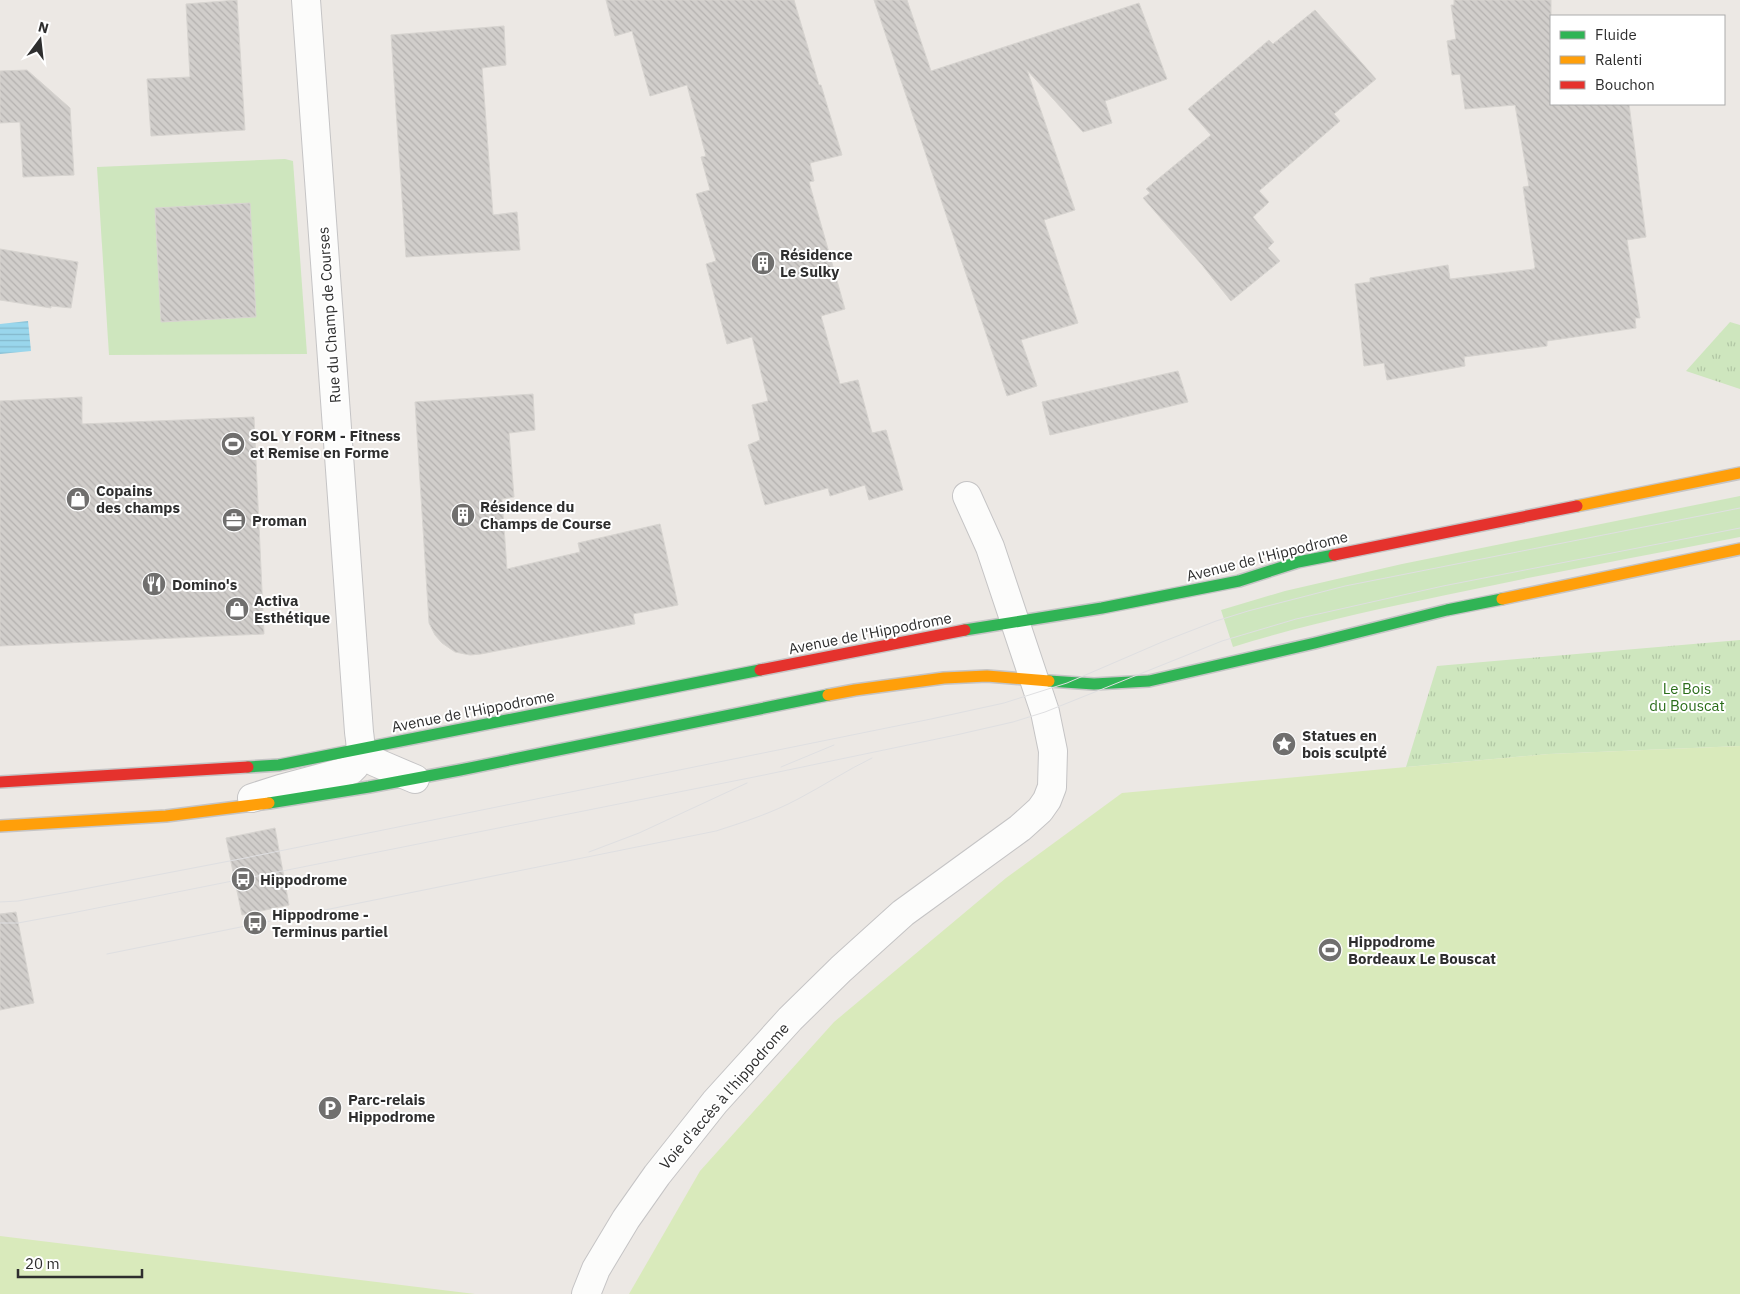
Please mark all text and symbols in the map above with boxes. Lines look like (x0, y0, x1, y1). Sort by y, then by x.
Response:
north arrow (15, 15, 65, 65)
legend (1550, 15, 1725, 105)
text: N (36, 17, 51, 37)
text: Fluide (1595, 25, 1637, 44)
text: Ralenti (1595, 50, 1642, 69)
text: Bouchon (1595, 75, 1655, 94)
street label: Rue du Champ de Courses (313, 226, 345, 404)
place label: Résidence Le Sulky (780, 245, 853, 281)
building icon: Résidence Le Sulky (750, 250, 776, 276)
place label: SOL Y FORM - Fitness et Remise en Forme (250, 426, 401, 462)
sports icon: SOL Y FORM - Fitness et Remise en Forme (220, 431, 246, 457)
place label: Copains des champs (96, 481, 180, 517)
shop icon: Copains des champs (65, 486, 91, 512)
place label: Résidence du Champs de Course (480, 497, 611, 533)
building icon: Résidence du Champs de Course (450, 502, 476, 528)
office icon: Proman (221, 507, 247, 533)
place label: Proman (252, 511, 307, 530)
street label: Avenue de l'Hippodrome (1184, 527, 1350, 585)
restaurant icon: Domino's (141, 571, 167, 597)
place label: Domino's (172, 575, 238, 594)
place label: Activa Esthétique (254, 591, 330, 627)
shop icon: Activa Esthétique (224, 596, 250, 622)
street label: Avenue de l'Hippodrome (787, 608, 953, 658)
park label: Le Bois du Bouscat (1649, 679, 1725, 715)
street label: Avenue de l'Hippodrome (390, 686, 556, 736)
place label: Statues en bois sculpté (1302, 726, 1387, 762)
place icon: Statues en bois sculpté (1271, 731, 1297, 757)
bus stop icon: Hippodrome (230, 866, 256, 892)
place label: Hippodrome (260, 870, 347, 889)
place label: Hippodrome - Terminus partiel (272, 905, 388, 941)
bus stop icon: Hippodrome - Terminus partiel (242, 910, 268, 936)
place label: Hippodrome Bordeaux Le Bouscat (1348, 932, 1496, 968)
sports icon: Hippodrome Bordeaux Le Bouscat (1317, 937, 1343, 963)
street label: Voie d'accès à l'hippodrome (655, 1019, 793, 1173)
place label: Parc-relais Hippodrome (348, 1090, 435, 1126)
parking icon: Parc-relais Hippodrome (317, 1095, 343, 1121)
scale bar (18, 1246, 141, 1278)
text: 20 m (25, 1254, 60, 1273)

